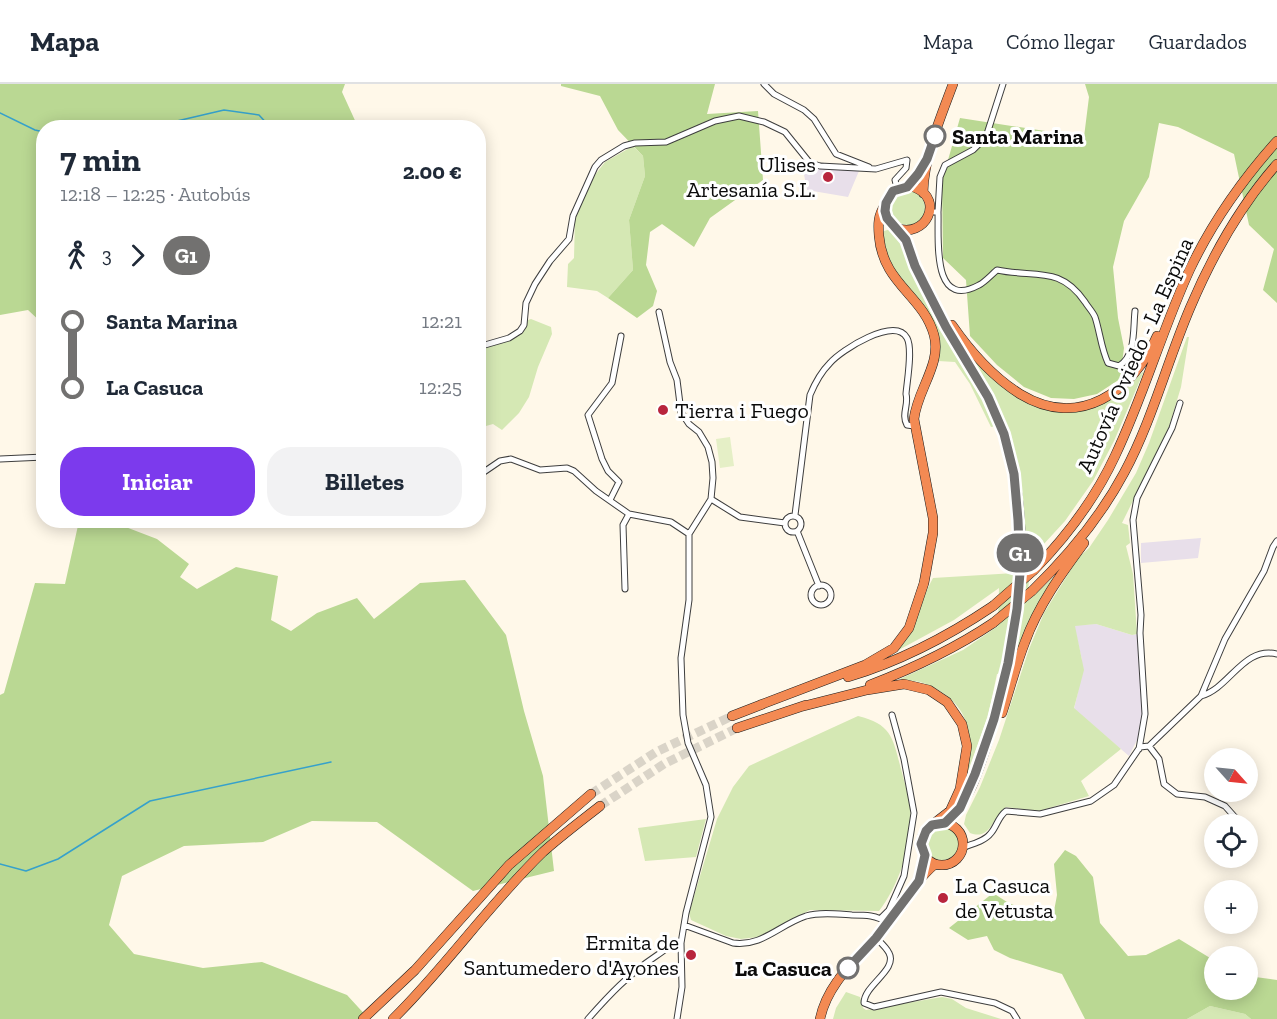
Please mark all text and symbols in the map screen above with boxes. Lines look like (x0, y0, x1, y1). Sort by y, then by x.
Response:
text: Mapa (30, 25, 99, 58)
text: Mapa (923, 29, 973, 54)
text: Cómo llegar (1006, 29, 1116, 54)
text: Guardados (1149, 29, 1247, 54)
place label: Santa Marina (952, 123, 1084, 150)
marker: Santa Marina (924, 125, 946, 147)
text: 7 min (60, 140, 141, 179)
place label: Ulises Artesanía S.L. (687, 151, 816, 203)
text: 2.00 € (403, 158, 462, 185)
marker: Ulises Artesanía S.L. (821, 170, 835, 184)
text: 12:18 – 12:25 · Autobús (60, 182, 251, 206)
street label: Autovía Oviedo - La Espina (1071, 233, 1199, 477)
icon: walk (60, 239, 93, 272)
icon: forward (121, 239, 154, 272)
text: 3 (102, 243, 112, 267)
text: G1 (175, 243, 198, 268)
text: Santa Marina (106, 308, 238, 335)
text: 12:21 (422, 309, 462, 333)
text: La Casuca (106, 374, 203, 401)
text: 12:25 (419, 375, 462, 399)
place label: Tierra i Fuego (675, 397, 809, 424)
marker: Tierra i Fuego (656, 403, 670, 417)
button: Iniciar (60, 447, 255, 516)
button: Billetes (267, 447, 462, 516)
line badge: G1 (993, 534, 1047, 572)
text: G1 (1009, 541, 1031, 566)
north arrow (1204, 748, 1258, 802)
map controls (1204, 748, 1258, 1000)
button: locate (1204, 814, 1258, 868)
place label: La Casuca de Vetusta (955, 872, 1054, 924)
button: + (1204, 880, 1258, 934)
marker: La Casuca de Vetusta (936, 891, 950, 905)
place label: Ermita de Santumedero d'Ayones (464, 929, 679, 981)
button: − (1204, 946, 1258, 1000)
marker: Ermita de Santumedero d'Ayones (684, 948, 698, 962)
place label: La Casuca (735, 955, 832, 982)
marker: La Casuca (837, 957, 859, 979)

